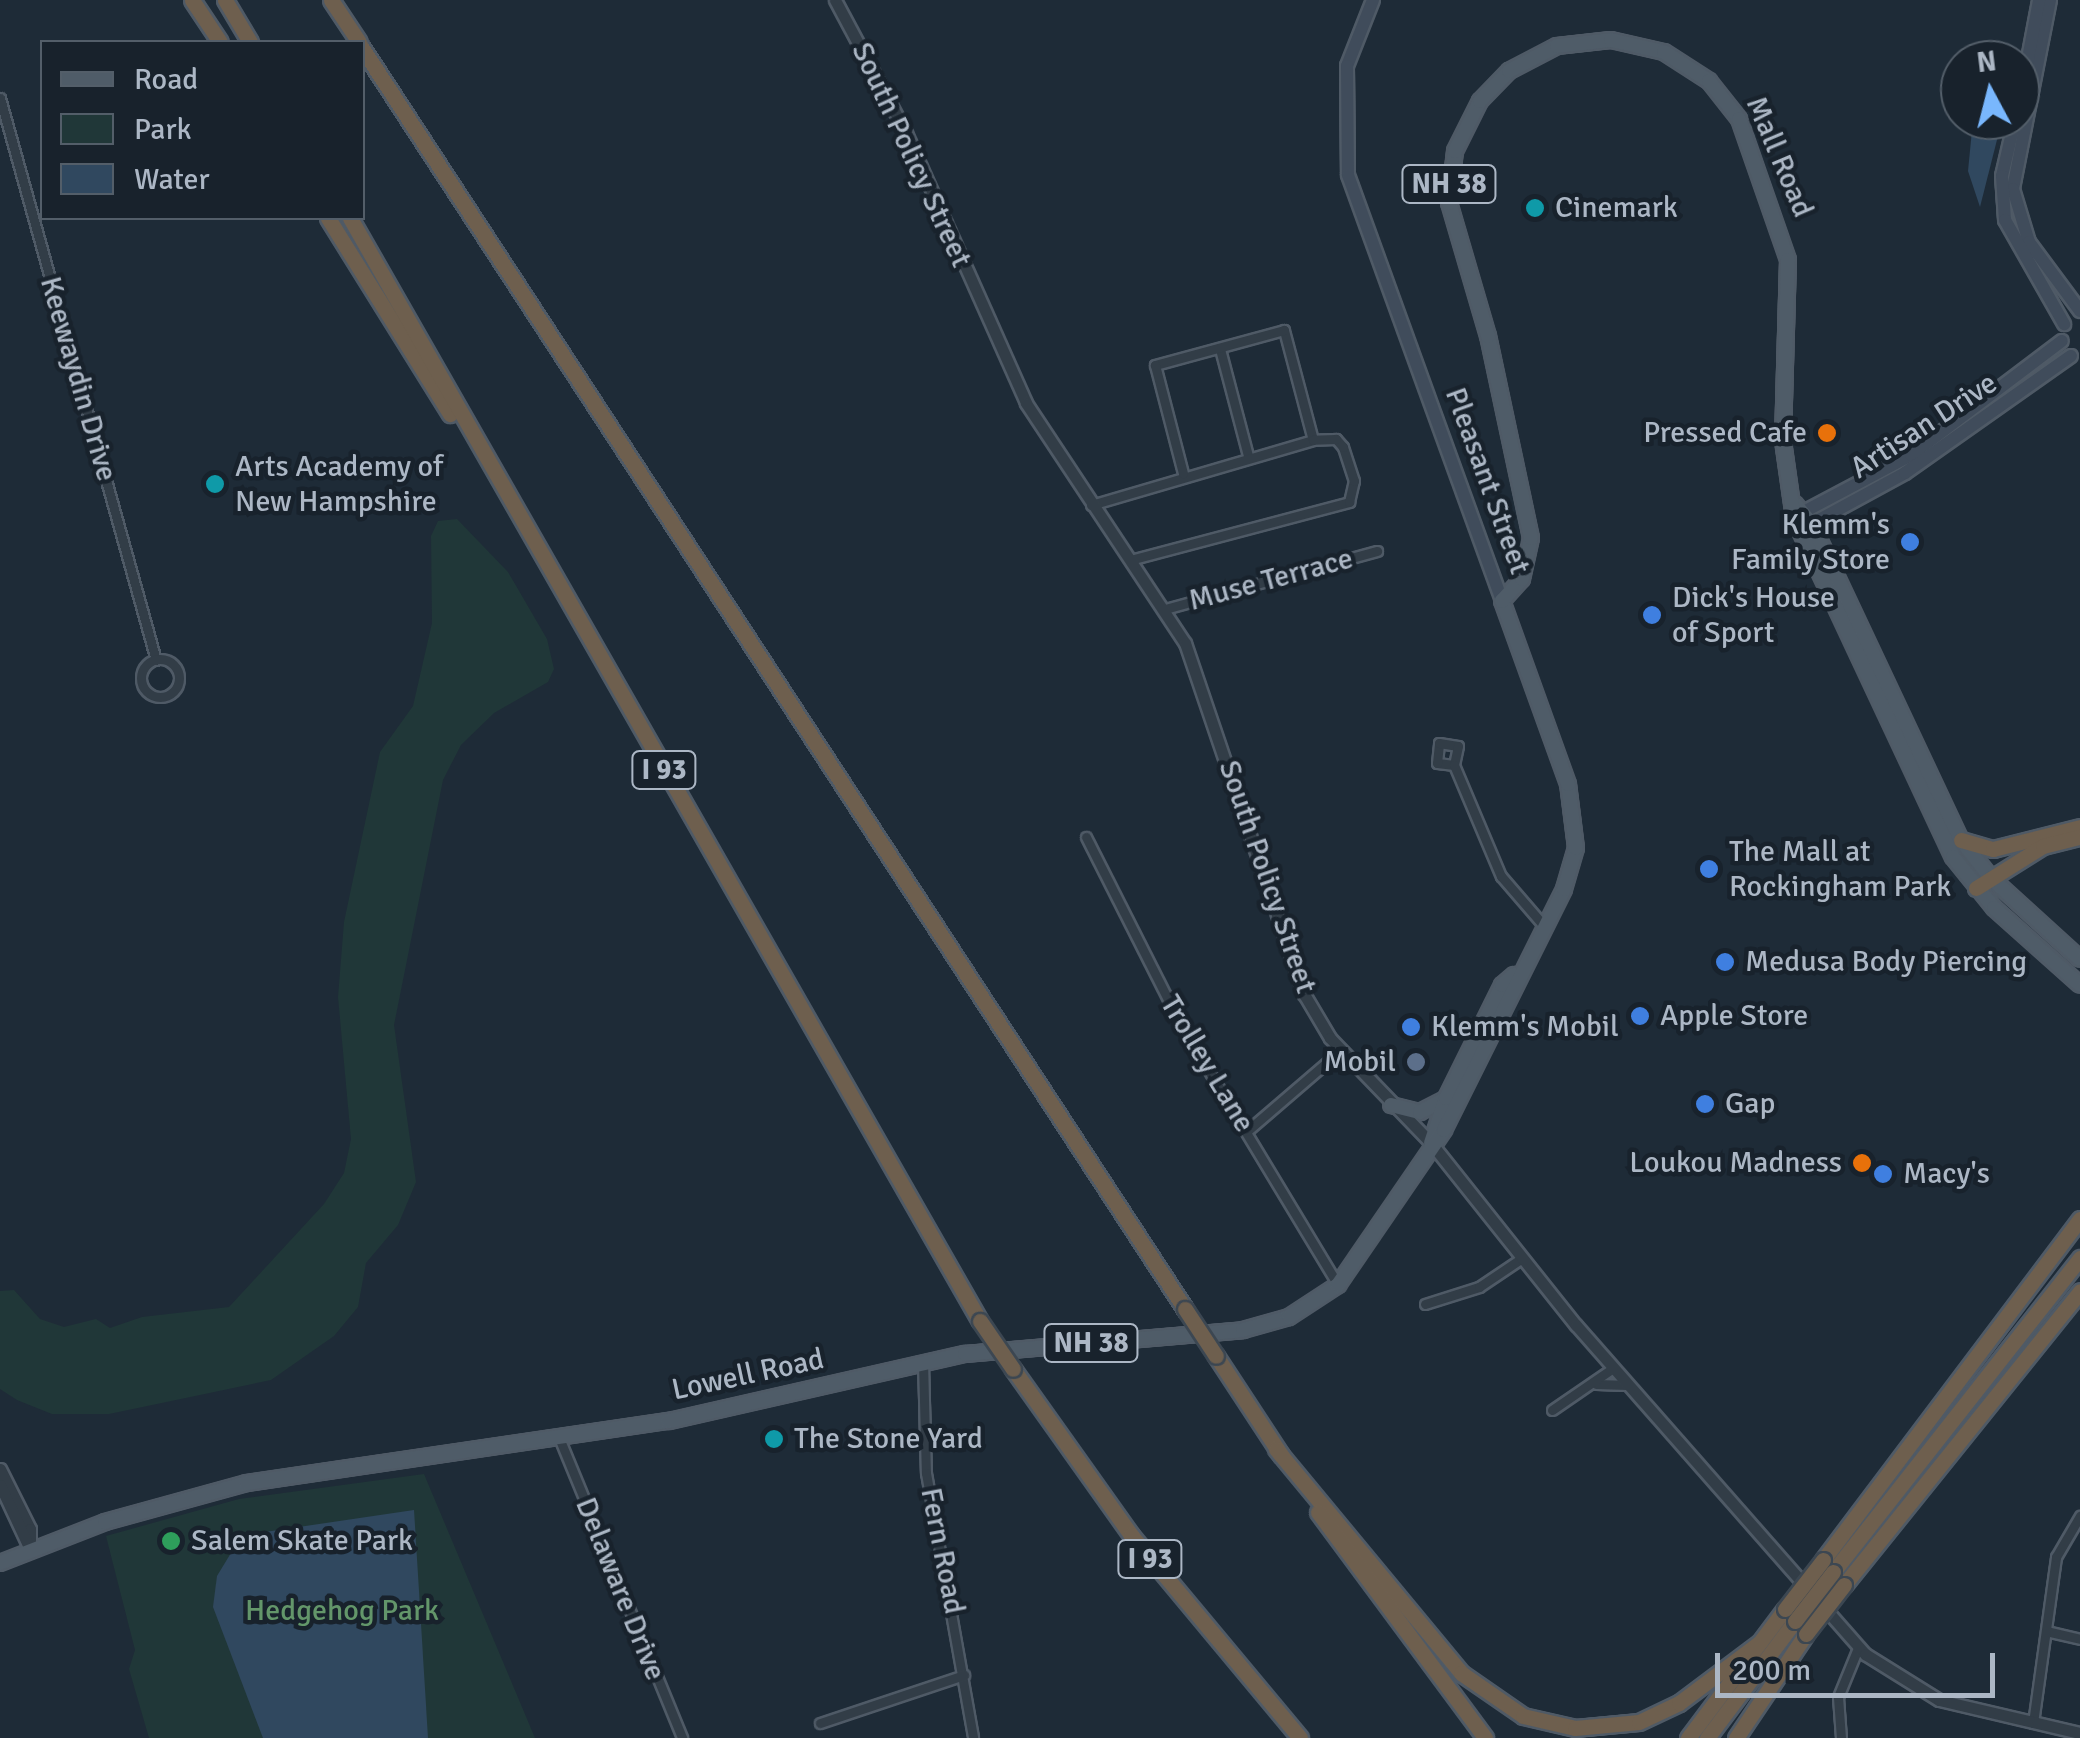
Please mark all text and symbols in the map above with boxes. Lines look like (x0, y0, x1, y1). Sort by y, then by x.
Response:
street label: South Policy Street (843, 37, 979, 273)
legend (40, 40, 365, 220)
north arrow (1940, 40, 2040, 140)
text: N (1975, 44, 1998, 80)
text: Road (134, 61, 198, 98)
street label: Mall Road (1738, 91, 1820, 223)
text: Park (134, 111, 192, 148)
text: Water (134, 161, 210, 198)
road number: NH 38 (1399, 161, 1499, 207)
place label: Cinemark (1555, 190, 1678, 226)
marker: Cinemark (1524, 197, 1546, 219)
street label: Keewaydin Drive (32, 273, 124, 485)
street label: Artisan Drive (1844, 365, 2004, 487)
street label: Pleasant Street (1437, 383, 1537, 579)
place label: Pressed Cafe (1643, 415, 1807, 451)
marker: Pressed Cafe (1816, 422, 1838, 444)
place label: Arts Academy of New Hampshire (235, 449, 443, 520)
marker: Arts Academy of New Hampshire (204, 473, 226, 495)
place label: Klemm's Family Store (1731, 507, 1890, 578)
marker: Klemm's Family Store (1899, 531, 1921, 553)
street label: Muse Terrace (1185, 541, 1357, 619)
place label: Dick's House of Sport (1672, 580, 1835, 650)
marker: Dick's House of Sport (1641, 604, 1663, 626)
road number: I 93 (629, 747, 699, 793)
street label: South Policy Street (1210, 756, 1324, 998)
place label: The Mall at Rockingham Park (1729, 834, 1951, 904)
marker: The Mall at Rockingham Park (1698, 858, 1720, 880)
place label: Medusa Body Piercing (1745, 944, 2027, 980)
marker: Medusa Body Piercing (1714, 951, 1736, 973)
street label: Trolley Lane (1152, 989, 1262, 1139)
place label: Apple Store (1660, 998, 1808, 1034)
marker: Apple Store (1629, 1005, 1651, 1027)
place label: Klemm's Mobil (1431, 1009, 1619, 1045)
marker: Klemm's Mobil (1400, 1016, 1422, 1038)
place label: Mobil (1323, 1044, 1396, 1080)
marker: Mobil (1405, 1051, 1427, 1073)
place label: Gap (1725, 1086, 1775, 1122)
marker: Gap (1694, 1093, 1716, 1115)
place label: Loukou Madness (1629, 1145, 1842, 1181)
marker: Loukou Madness (1851, 1152, 1873, 1174)
place label: Macy's (1903, 1156, 1990, 1192)
marker: Macy's (1872, 1163, 1894, 1185)
road number: NH 38 (1041, 1320, 1141, 1366)
street label: Lowell Road (669, 1341, 827, 1409)
place label: The Stone Yard (794, 1421, 983, 1457)
marker: The Stone Yard (763, 1428, 785, 1450)
street label: Fern Road (912, 1485, 972, 1617)
street label: Delaware Drive (567, 1492, 673, 1686)
place label: Salem Skate Park (191, 1523, 413, 1559)
marker: Salem Skate Park (160, 1530, 182, 1552)
road number: I 93 (1115, 1536, 1185, 1582)
park label: Hedgehog Park (245, 1593, 439, 1629)
scale bar (1720, 1633, 2000, 1695)
text: 200 m (1732, 1652, 1811, 1689)

